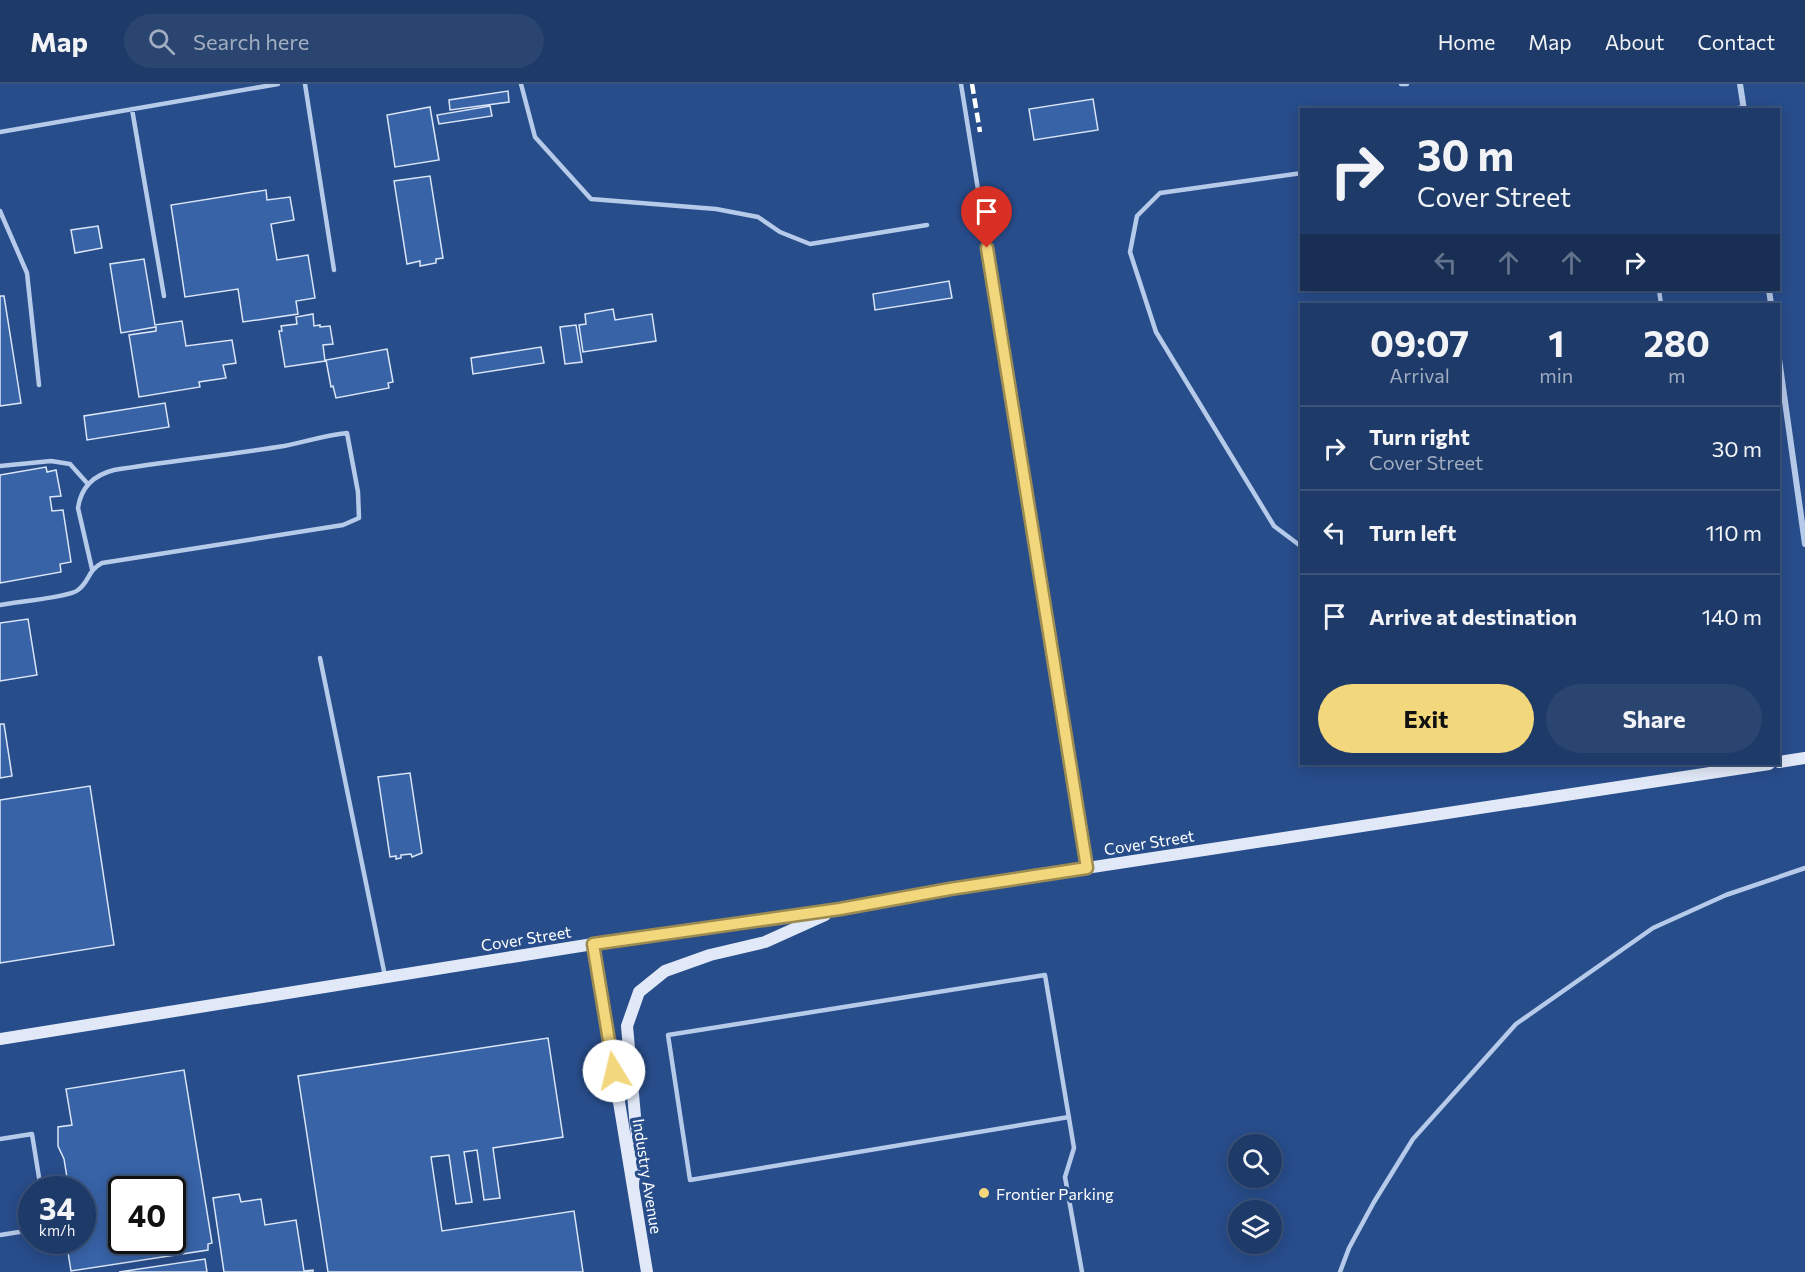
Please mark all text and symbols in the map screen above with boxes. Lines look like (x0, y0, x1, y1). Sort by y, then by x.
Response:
search box (124, 14, 544, 68)
text: Map (30, 24, 88, 58)
icon: search (145, 25, 178, 58)
text: Search here (193, 28, 309, 55)
text: Home (1438, 29, 1495, 54)
text: Map (1528, 29, 1572, 54)
text: About (1605, 29, 1664, 54)
text: Contact (1697, 29, 1775, 54)
text: 30 m (1417, 128, 1514, 180)
icon: right (1318, 132, 1396, 210)
text: Cover Street (1417, 180, 1571, 213)
pin (961, 186, 1012, 248)
icon: arrive (970, 195, 1003, 228)
icon: left (1429, 246, 1462, 279)
icon: ahead (1492, 246, 1525, 279)
icon: ahead (1555, 246, 1588, 279)
icon: right (1618, 246, 1651, 279)
text: 09:07 (1370, 320, 1469, 364)
text: 1 (1548, 320, 1564, 364)
text: 280 (1643, 320, 1710, 364)
text: Arrival (1389, 363, 1450, 387)
text: min (1539, 363, 1573, 387)
text: m (1668, 363, 1685, 387)
text: Turn right (1369, 423, 1470, 450)
icon: right (1318, 432, 1351, 465)
text: 30 m (1712, 435, 1762, 462)
text: Cover Street (1369, 450, 1483, 474)
icon: left (1318, 516, 1351, 549)
text: Turn left (1369, 519, 1456, 546)
text: 110 m (1705, 519, 1762, 546)
icon: arrive (1318, 600, 1351, 633)
text: Arrive at destination (1369, 603, 1577, 630)
text: 140 m (1702, 603, 1762, 630)
button: Exit (1318, 684, 1534, 753)
button: Share (1546, 684, 1762, 753)
street label: Cover Street (1102, 825, 1196, 859)
street label: Cover Street (479, 921, 573, 955)
position arrow (582, 1039, 646, 1103)
street label: Industry Avenue (629, 1117, 667, 1235)
map controls (1228, 1134, 1282, 1254)
button: search (1228, 1134, 1282, 1188)
speed limit sign: 40 (108, 1176, 186, 1254)
place label: Frontier Parking (996, 1184, 1114, 1203)
marker: Frontier Parking (977, 1186, 991, 1200)
text: 34 (39, 1189, 75, 1226)
button: layers (1228, 1200, 1282, 1254)
text: km/h (39, 1221, 75, 1239)

